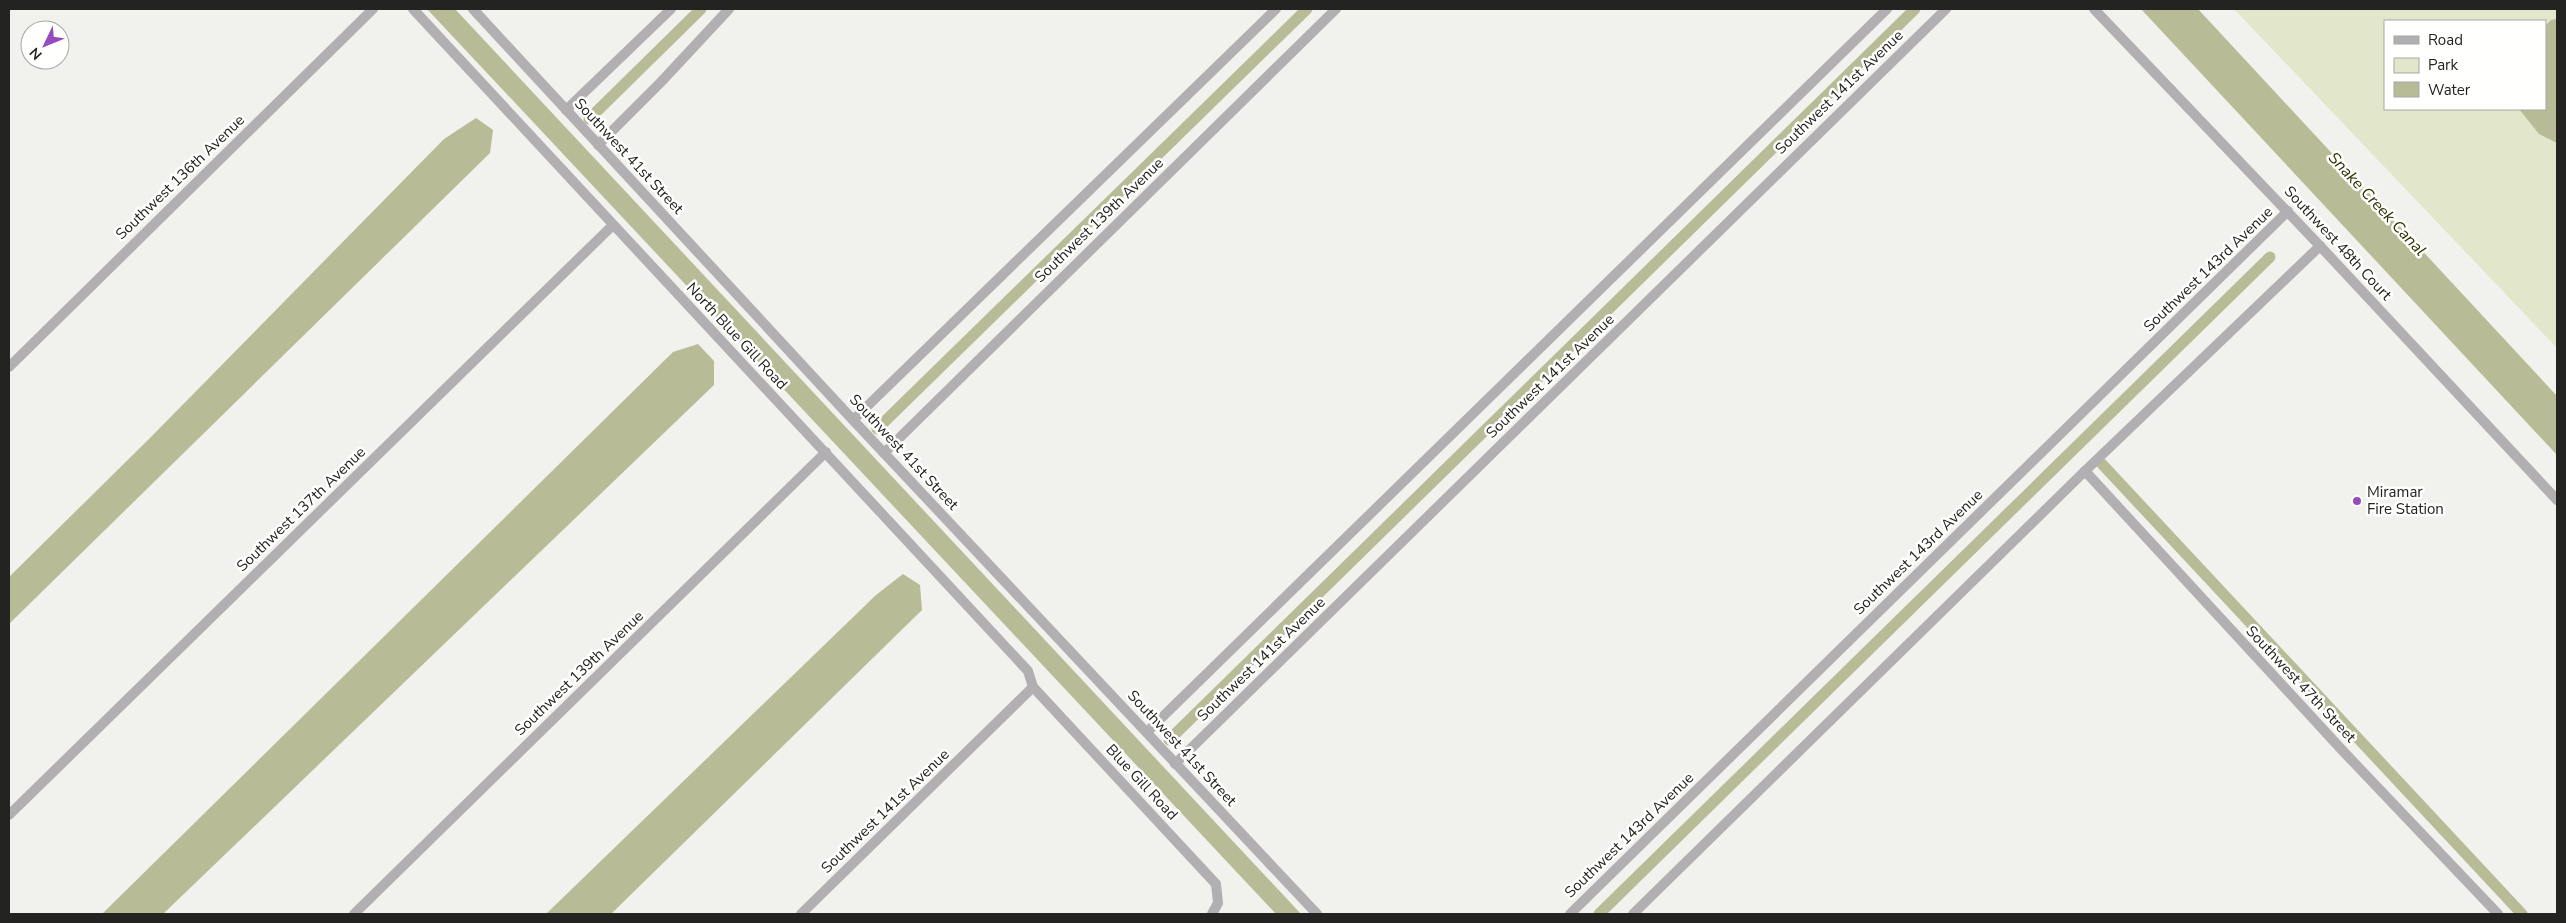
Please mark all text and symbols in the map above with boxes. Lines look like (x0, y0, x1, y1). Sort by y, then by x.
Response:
north arrow (20, 20, 70, 70)
legend (2384, 20, 2546, 110)
street label: Southwest 141st Avenue (1771, 26, 1907, 158)
text: Road (2428, 30, 2463, 50)
text: N (25, 43, 46, 64)
text: Park (2428, 55, 2458, 75)
text: Water (2428, 80, 2471, 100)
street label: Southwest 41st Street (570, 94, 689, 219)
street label: Southwest 136th Avenue (111, 110, 249, 244)
water label: Snake Creek Canal (2323, 147, 2431, 261)
street label: Southwest 139th Avenue (1030, 153, 1168, 287)
street label: Southwest 48th Court (2280, 182, 2397, 305)
street label: Southwest 143rd Avenue (2139, 202, 2277, 336)
street label: North Blue Gill Road (682, 278, 792, 394)
street label: Southwest 141st Avenue (1482, 310, 1618, 442)
street label: Southwest 41st Street (845, 390, 964, 515)
street label: Southwest 137th Avenue (232, 442, 370, 576)
place label: Miramar Fire Station (2367, 482, 2444, 519)
street label: Southwest 143rd Avenue (1849, 485, 1987, 619)
marker: Miramar Fire Station (2351, 495, 2363, 507)
street label: Southwest 141st Avenue (1193, 593, 1329, 725)
street label: Southwest 139th Avenue (510, 606, 648, 740)
street label: Southwest 47th Street (2242, 621, 2361, 747)
street label: Southwest 41st Street (1123, 686, 1242, 811)
street label: Blue Gill Road (1102, 740, 1182, 824)
street label: Southwest 141st Avenue (817, 745, 953, 877)
street label: Southwest 143rd Avenue (1560, 768, 1698, 902)

